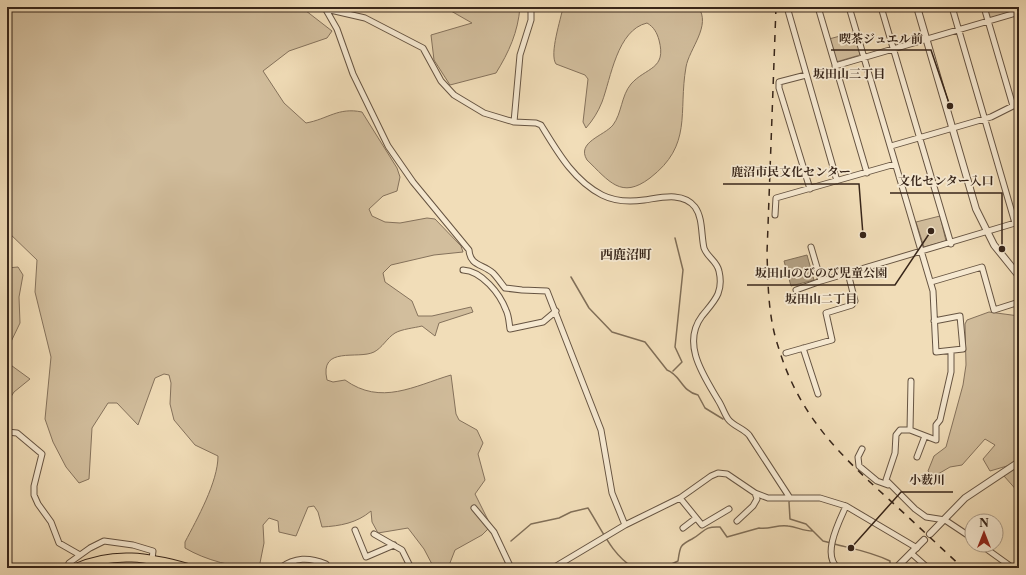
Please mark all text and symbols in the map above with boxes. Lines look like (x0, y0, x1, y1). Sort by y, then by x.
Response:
callout: 喫茶ジュエル前 (831, 26, 931, 50)
text: 喫茶ジュエル前 (839, 31, 923, 46)
district label: 坂田山三丁目 (813, 66, 885, 81)
callout: 鹿沼市民文化センター (723, 160, 859, 184)
text: 鹿沼市民文化センター (731, 164, 851, 179)
callout: 文化センター入口 (890, 169, 1002, 193)
text: 文化センター入口 (898, 173, 994, 188)
district label: 西鹿沼町 (600, 246, 652, 262)
callout: 坂田山のびのび児童公園 (747, 261, 895, 285)
text: 坂田山のびのび児童公園 (755, 265, 887, 280)
district label: 坂田山二丁目 (785, 291, 857, 306)
callout: 小薮川 (901, 468, 953, 492)
text: 小薮川 (909, 472, 945, 487)
north arrow (964, 513, 1004, 553)
text: N (979, 516, 989, 530)

